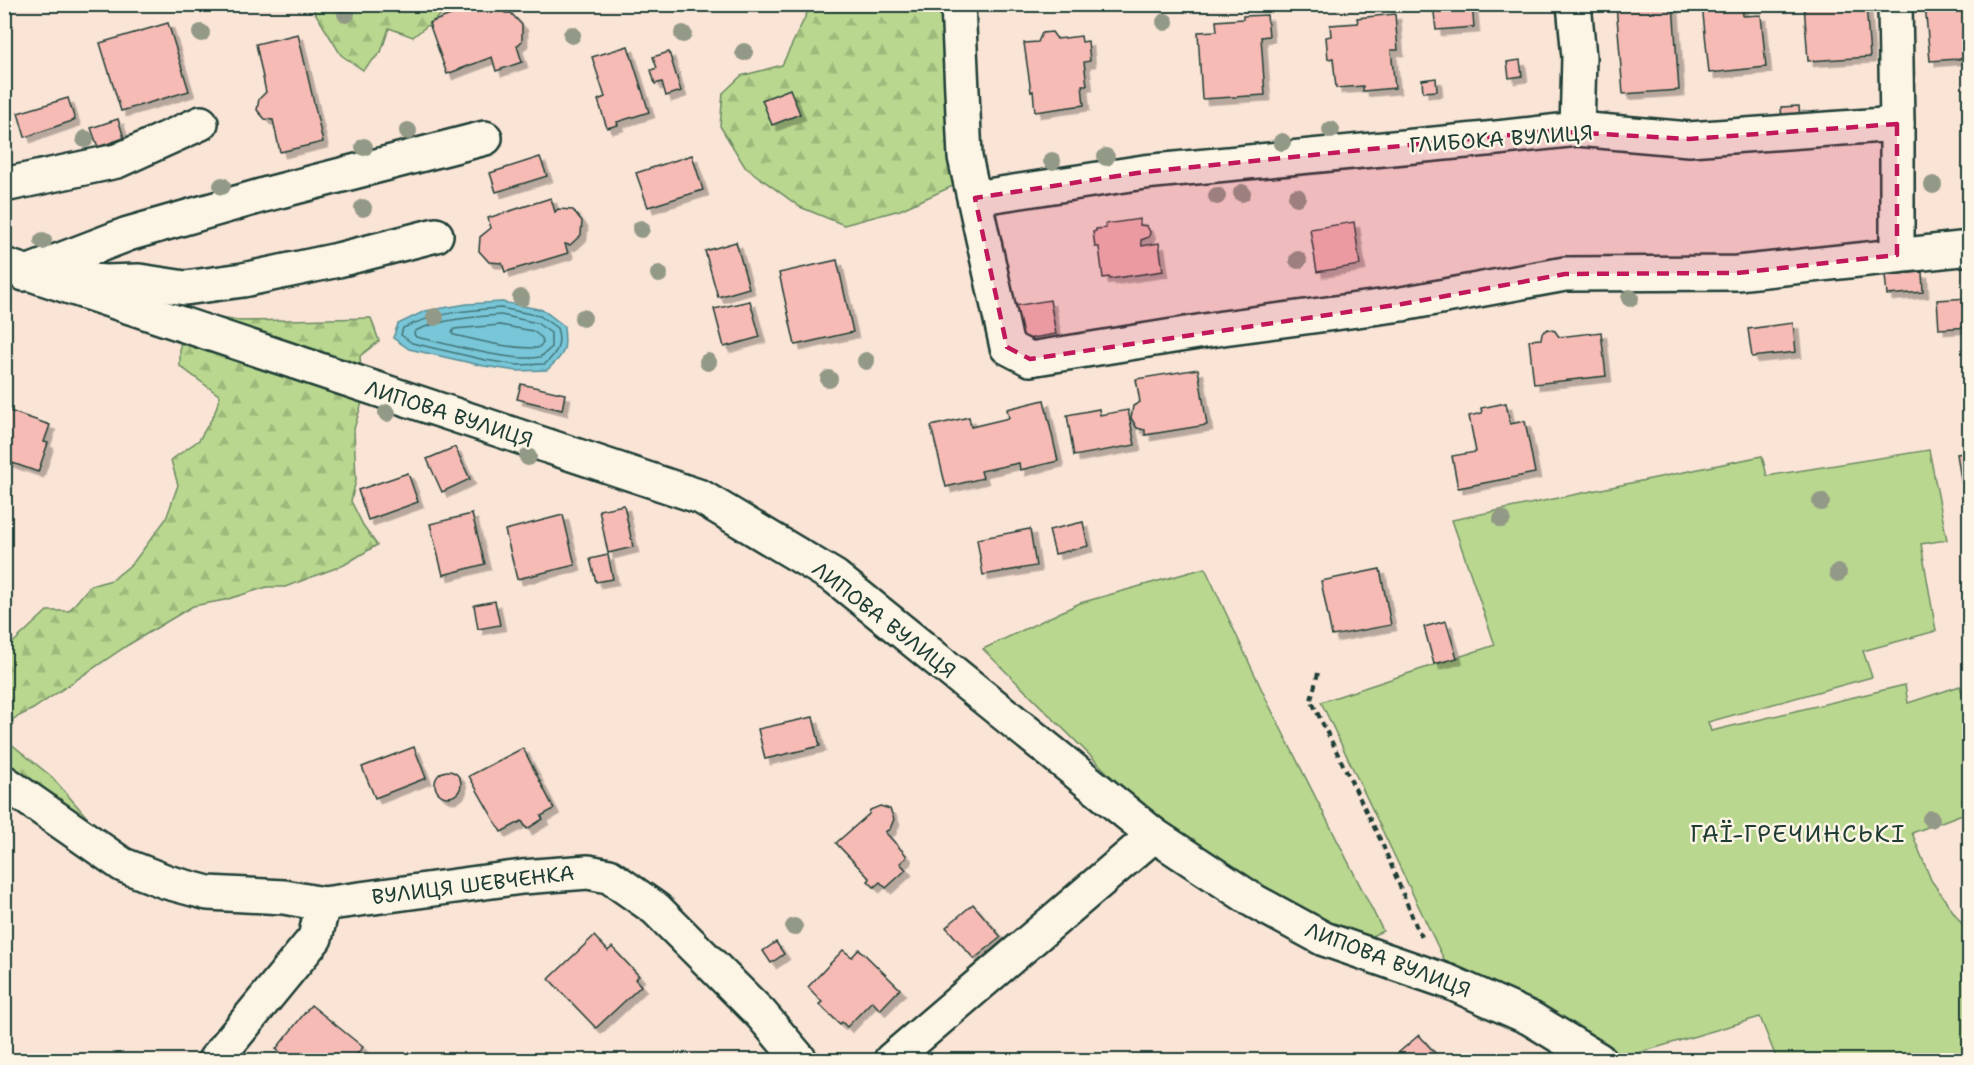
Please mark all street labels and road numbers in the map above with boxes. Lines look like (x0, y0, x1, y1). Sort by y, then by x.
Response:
street label: ГЛИБОКА ВУЛИЦЯ (1408, 119, 1594, 159)
street label: ЛИПОВА ВУЛИЦЯ (361, 374, 537, 454)
street label: ЛИПОВА ВУЛИЦЯ (806, 555, 962, 685)
street label: ВУЛИЦЯ ШЕВЧЕНКА (370, 859, 576, 911)
street label: ЛИПОВА ВУЛИЦЯ (1301, 916, 1475, 1004)

